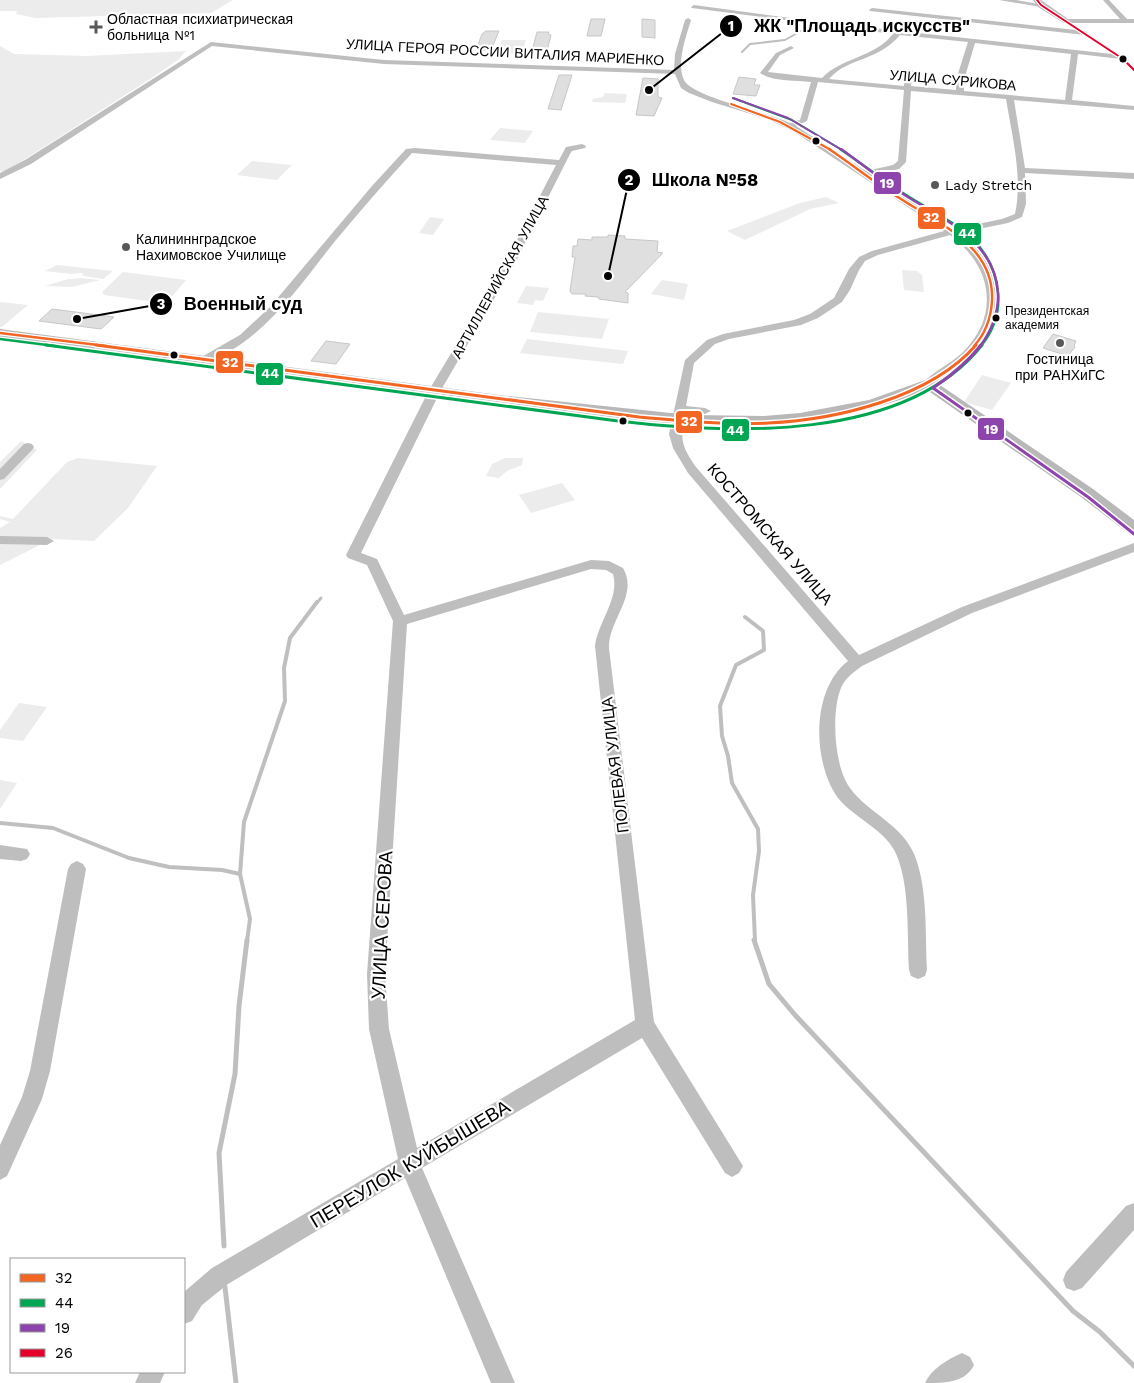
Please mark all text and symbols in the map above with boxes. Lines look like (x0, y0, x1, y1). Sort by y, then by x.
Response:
callout: ЖК "Площадь искусств" (719, 9, 980, 42)
place label: Областная психиатрическая больница №1 (107, 11, 293, 43)
text: ЖК "Площадь искусств" (753, 15, 970, 36)
text: 1 (728, 17, 734, 35)
marker: Областная психиатрическая больница №1 (89, 20, 103, 34)
street label: УЛИЦА ГЕРОЯ РОССИИ ВИТАЛИЯ МАРИЕНКО (345, 36, 665, 68)
unlabelled marker (1118, 54, 1128, 64)
street label: УЛИЦА СУРИКОВА (889, 66, 1018, 94)
unlabelled marker (811, 136, 821, 146)
callout: Школа №58 (616, 163, 768, 196)
text: Школа №58 (652, 169, 758, 190)
text: 2 (625, 171, 634, 189)
line badge: 19 (873, 171, 902, 195)
text: 19 (880, 175, 894, 191)
place label: Lady Stretch (945, 177, 1032, 193)
marker: Lady Stretch (929, 179, 941, 191)
street label: АРТИЛЛЕРИЙСКАЯ УЛИЦА (448, 192, 552, 361)
line badge: 32 (917, 206, 946, 230)
text: 32 (923, 209, 939, 225)
line badge: 44 (953, 222, 982, 246)
text: 44 (958, 225, 976, 241)
place label: Калининнградское Нахимовское Училище (136, 231, 286, 263)
marker: Калининнградское Нахимовское Училище (120, 241, 132, 253)
callout: Военный суд (149, 287, 312, 320)
text: Военный суд (184, 293, 303, 314)
text: 3 (157, 295, 166, 313)
place label: Президентская академия (1005, 304, 1089, 332)
marker: Президентская академия (991, 313, 1001, 323)
marker: Гостиница при РАНХиГС (1054, 337, 1066, 349)
unlabelled marker (169, 350, 179, 360)
line badge: 32 (215, 350, 244, 374)
place label: Гостиница при РАНХиГС (1015, 351, 1105, 383)
text: 32 (222, 354, 238, 370)
line badge: 44 (255, 362, 284, 386)
text: 44 (261, 365, 279, 381)
unlabelled marker (963, 408, 973, 418)
line badge: 32 (675, 410, 703, 434)
text: 32 (681, 413, 697, 429)
unlabelled marker (618, 416, 628, 426)
line badge: 19 (977, 417, 1005, 441)
line badge: 44 (721, 418, 750, 442)
text: 19 (984, 421, 998, 437)
text: 44 (726, 422, 744, 438)
street label: КОСТРОМСКАЯ УЛИЦА (703, 459, 837, 609)
street label: ПОЛЕВАЯ УЛИЦА (597, 696, 633, 834)
street label: УЛИЦА СЕРОВА (367, 850, 397, 1000)
street label: ПЕРЕУЛОК КУЙБЫШЕВА (306, 1095, 514, 1233)
legend (10, 1258, 185, 1373)
text: 32 (55, 1269, 73, 1287)
text: 44 (55, 1294, 73, 1312)
text: 19 (55, 1319, 70, 1337)
text: 26 (55, 1344, 73, 1362)

